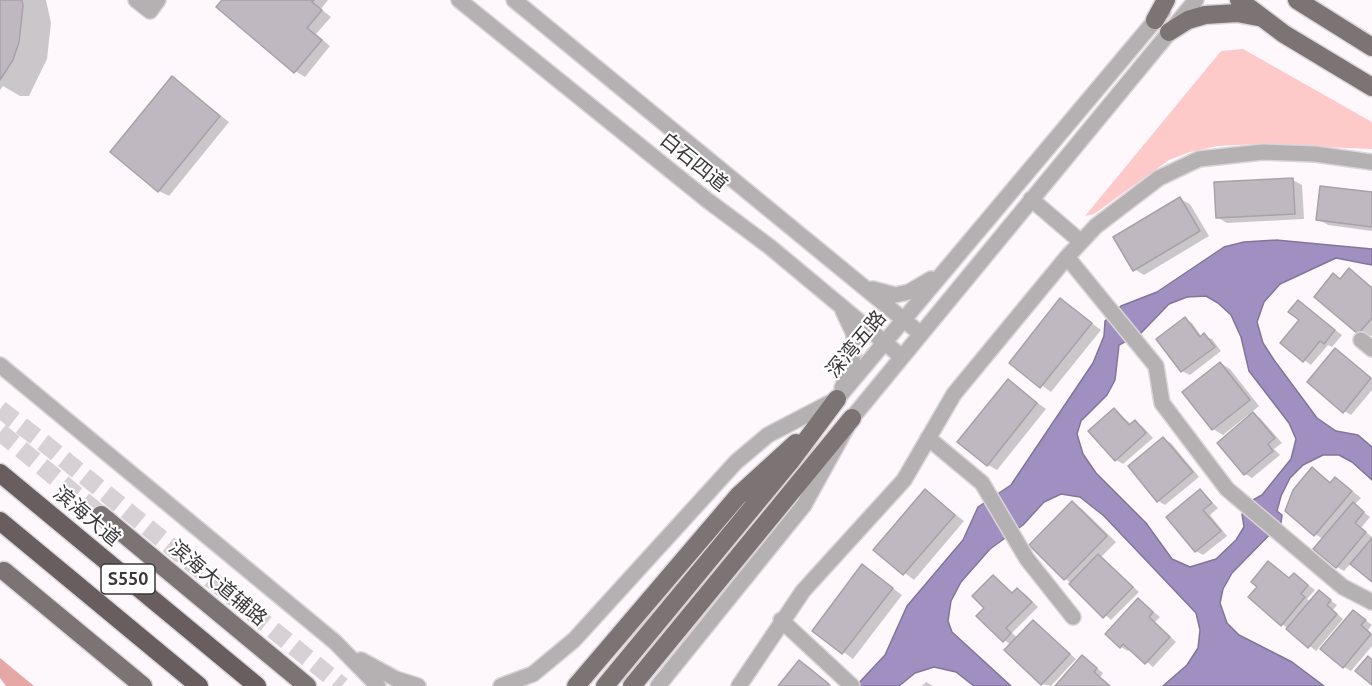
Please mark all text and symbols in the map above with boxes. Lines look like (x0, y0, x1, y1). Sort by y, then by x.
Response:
street label: 白石四道 (655, 128, 733, 196)
street label: 深湾五路 (821, 306, 891, 382)
street label: 滨海大道 (49, 481, 125, 551)
street label: 滨海大道辅路 (164, 535, 272, 631)
road number: S550 (101, 564, 155, 594)

